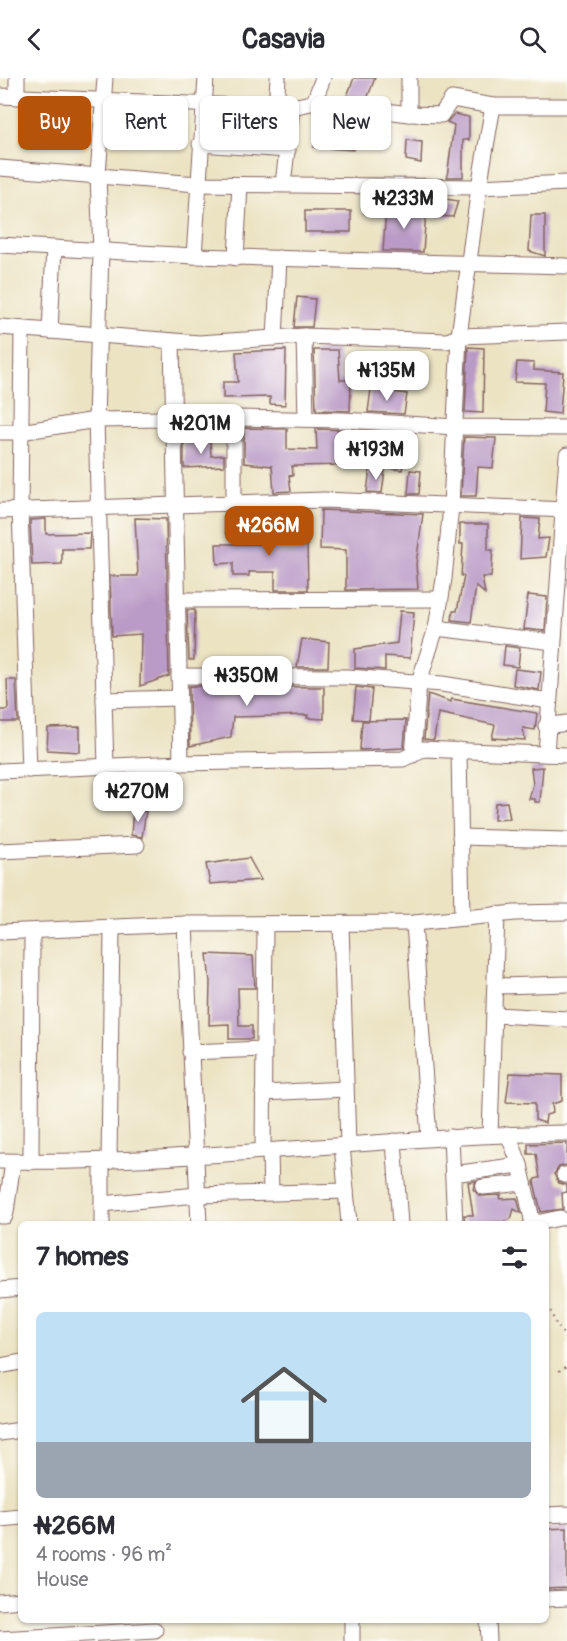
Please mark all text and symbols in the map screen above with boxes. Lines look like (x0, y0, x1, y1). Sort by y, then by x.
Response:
icon: back (18, 23, 51, 56)
text: Casavia (242, 23, 325, 56)
icon: search (516, 23, 549, 56)
chip: Buy (18, 96, 91, 150)
chip: Rent (103, 96, 188, 150)
chip: Filters (200, 96, 299, 150)
chip: New (311, 96, 391, 150)
pin: ₦233M (362, 179, 446, 230)
text: ₦233M (374, 186, 434, 211)
pin: ₦135M (345, 351, 429, 402)
text: ₦135M (359, 358, 415, 383)
pin: ₦201M (159, 404, 243, 455)
text: ₦201M (171, 411, 231, 436)
pin: ₦193M (334, 430, 418, 481)
text: ₦193M (348, 437, 404, 462)
pin: ₦266M (227, 506, 311, 557)
text: ₦266M (239, 513, 299, 538)
pin: ₦350M (205, 656, 289, 707)
text: ₦350M (216, 663, 278, 688)
pin: ₦270M (96, 772, 180, 823)
text: ₦270M (107, 779, 169, 804)
text: 7 homes (36, 1241, 128, 1273)
icon: filters (498, 1241, 531, 1274)
icon: home (230, 1351, 338, 1459)
text: ₦266M (36, 1510, 115, 1542)
text: 4 rooms · 96 m² (36, 1542, 172, 1567)
text: House (36, 1567, 88, 1592)

